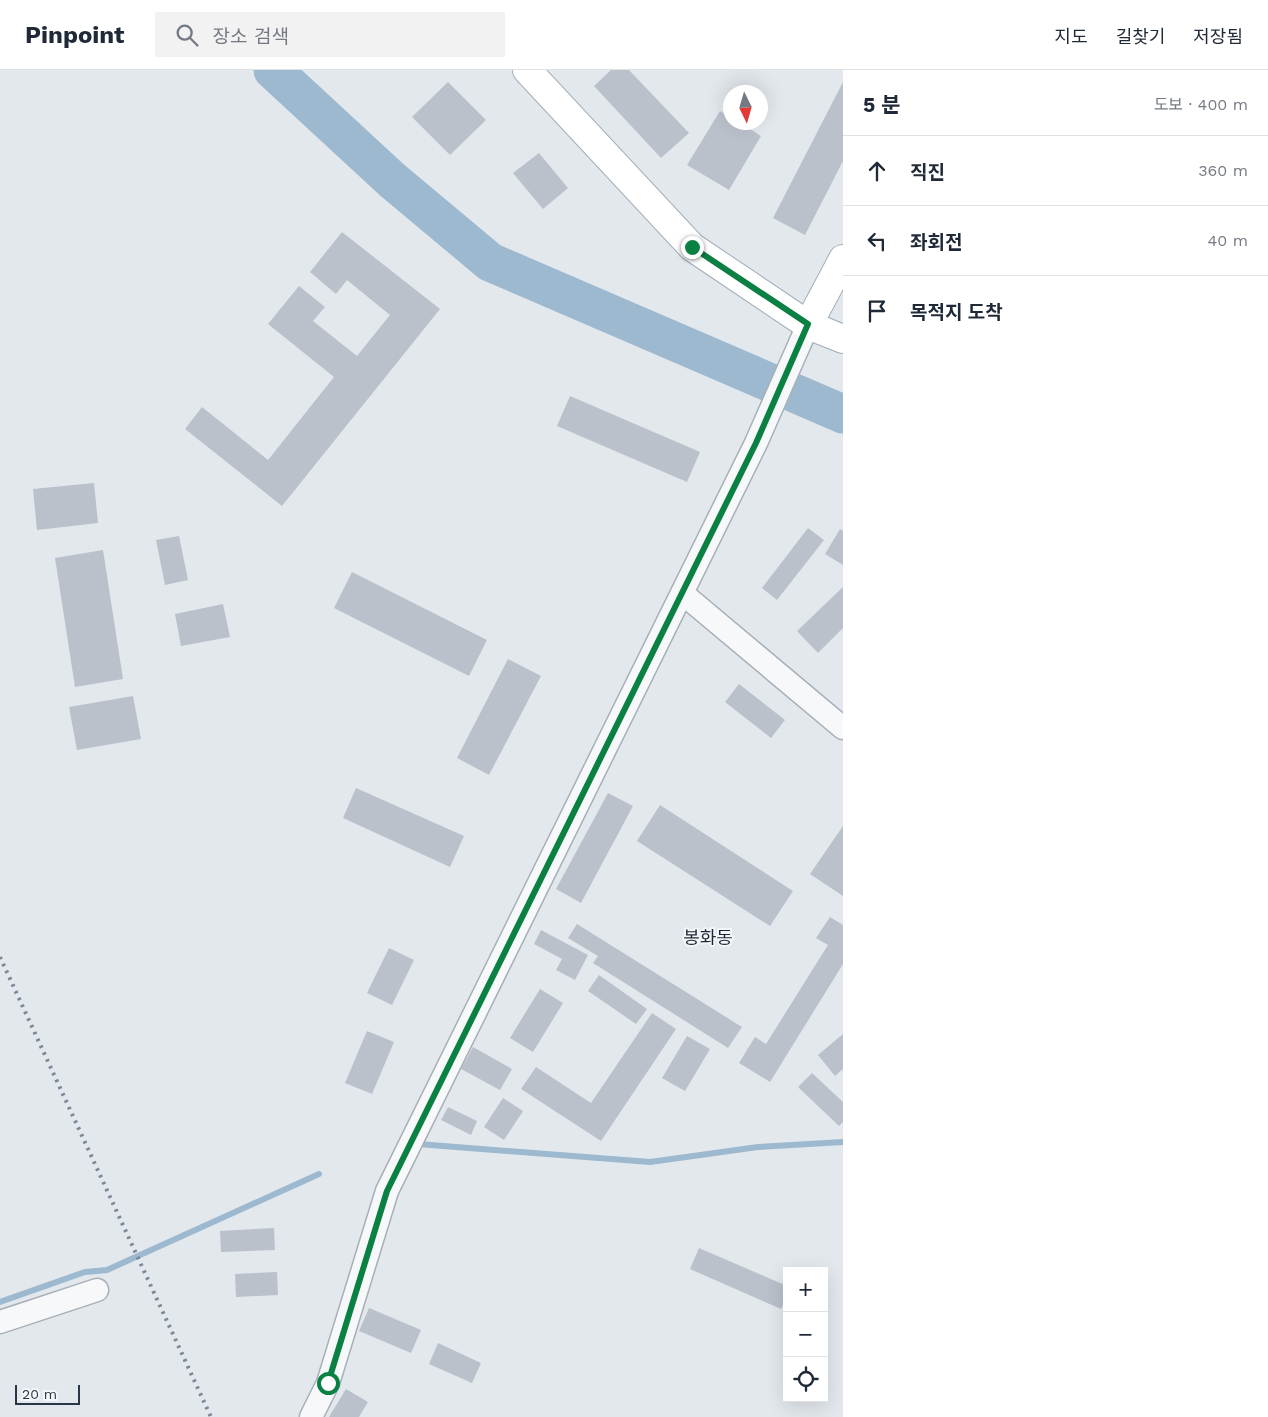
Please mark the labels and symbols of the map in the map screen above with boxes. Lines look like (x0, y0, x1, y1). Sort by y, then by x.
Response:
north arrow (723, 85, 768, 130)
route end (681, 236, 704, 259)
district label: 봉화동 (683, 927, 733, 948)
route start (317, 1372, 340, 1395)
scale bar (15, 1382, 80, 1405)

